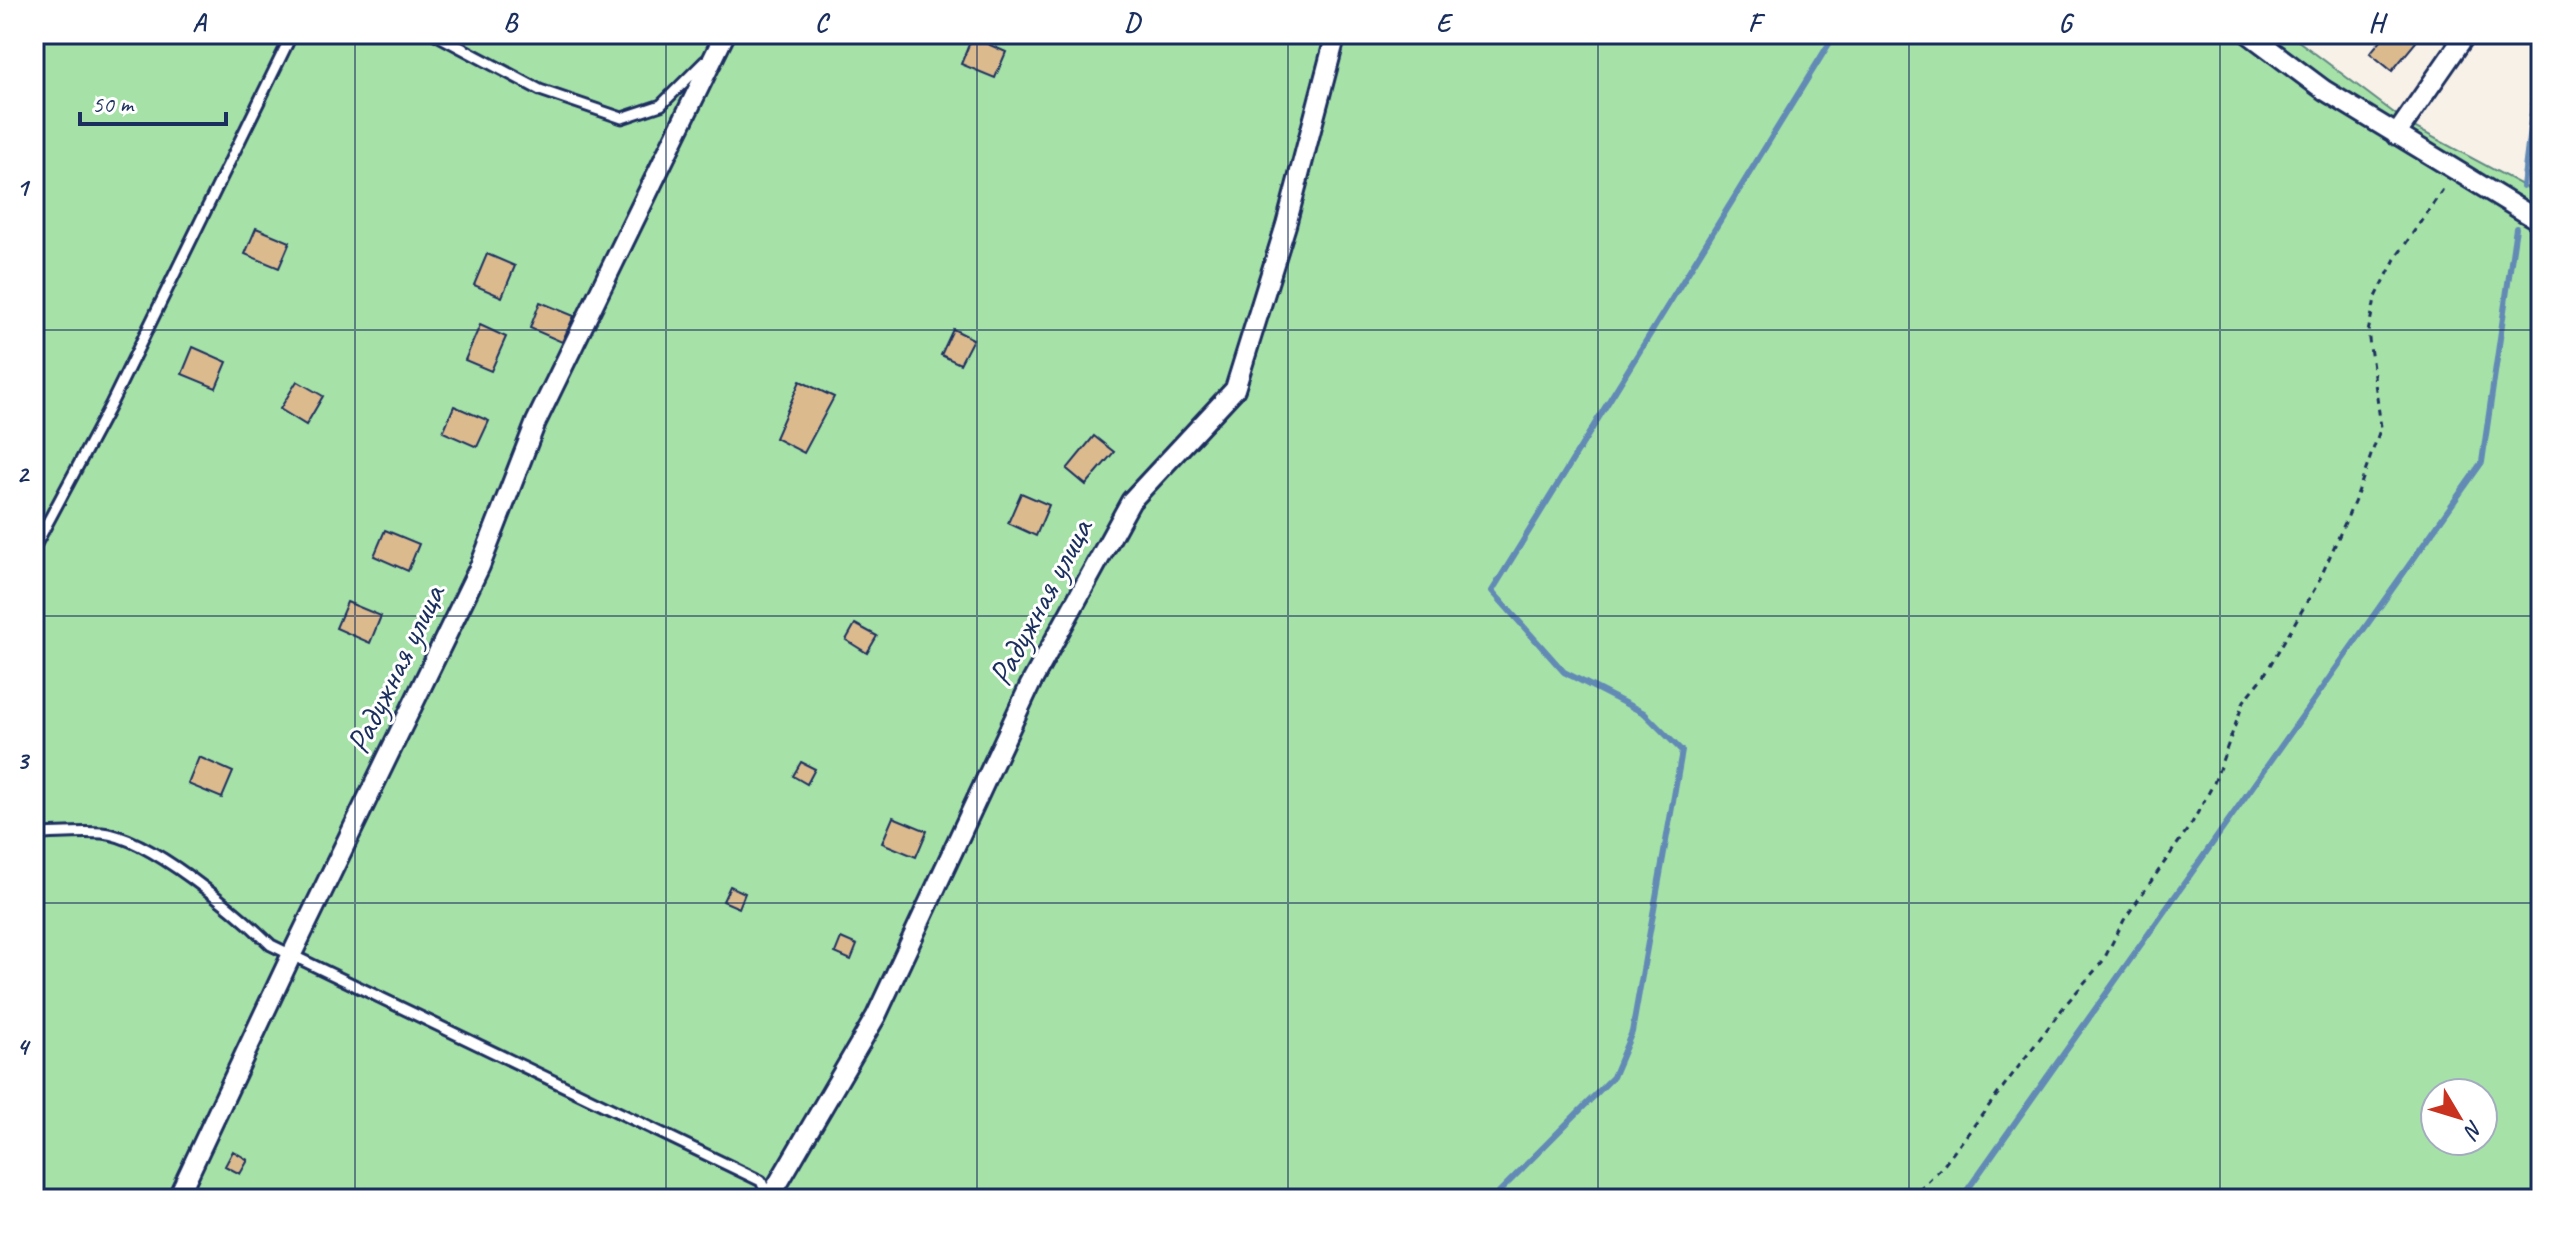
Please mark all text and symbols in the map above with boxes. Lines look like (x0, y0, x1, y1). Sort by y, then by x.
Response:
text: A (192, 6, 207, 39)
text: B (503, 6, 519, 39)
text: C (815, 6, 831, 39)
text: D (1124, 6, 1142, 39)
text: E (1436, 6, 1454, 39)
text: F (1748, 6, 1766, 39)
text: G (2059, 6, 2075, 39)
text: H (2369, 6, 2389, 39)
scale bar (80, 76, 226, 126)
text: 50 m (92, 89, 135, 119)
text: 1 (16, 171, 31, 204)
text: 2 (16, 457, 30, 490)
street label: Радужная улица (978, 510, 1103, 693)
street label: Радужная улица (336, 576, 455, 760)
text: 3 (16, 744, 30, 777)
text: 4 (16, 1030, 31, 1063)
north arrow (2419, 1077, 2499, 1157)
text: N (2457, 1115, 2489, 1145)

